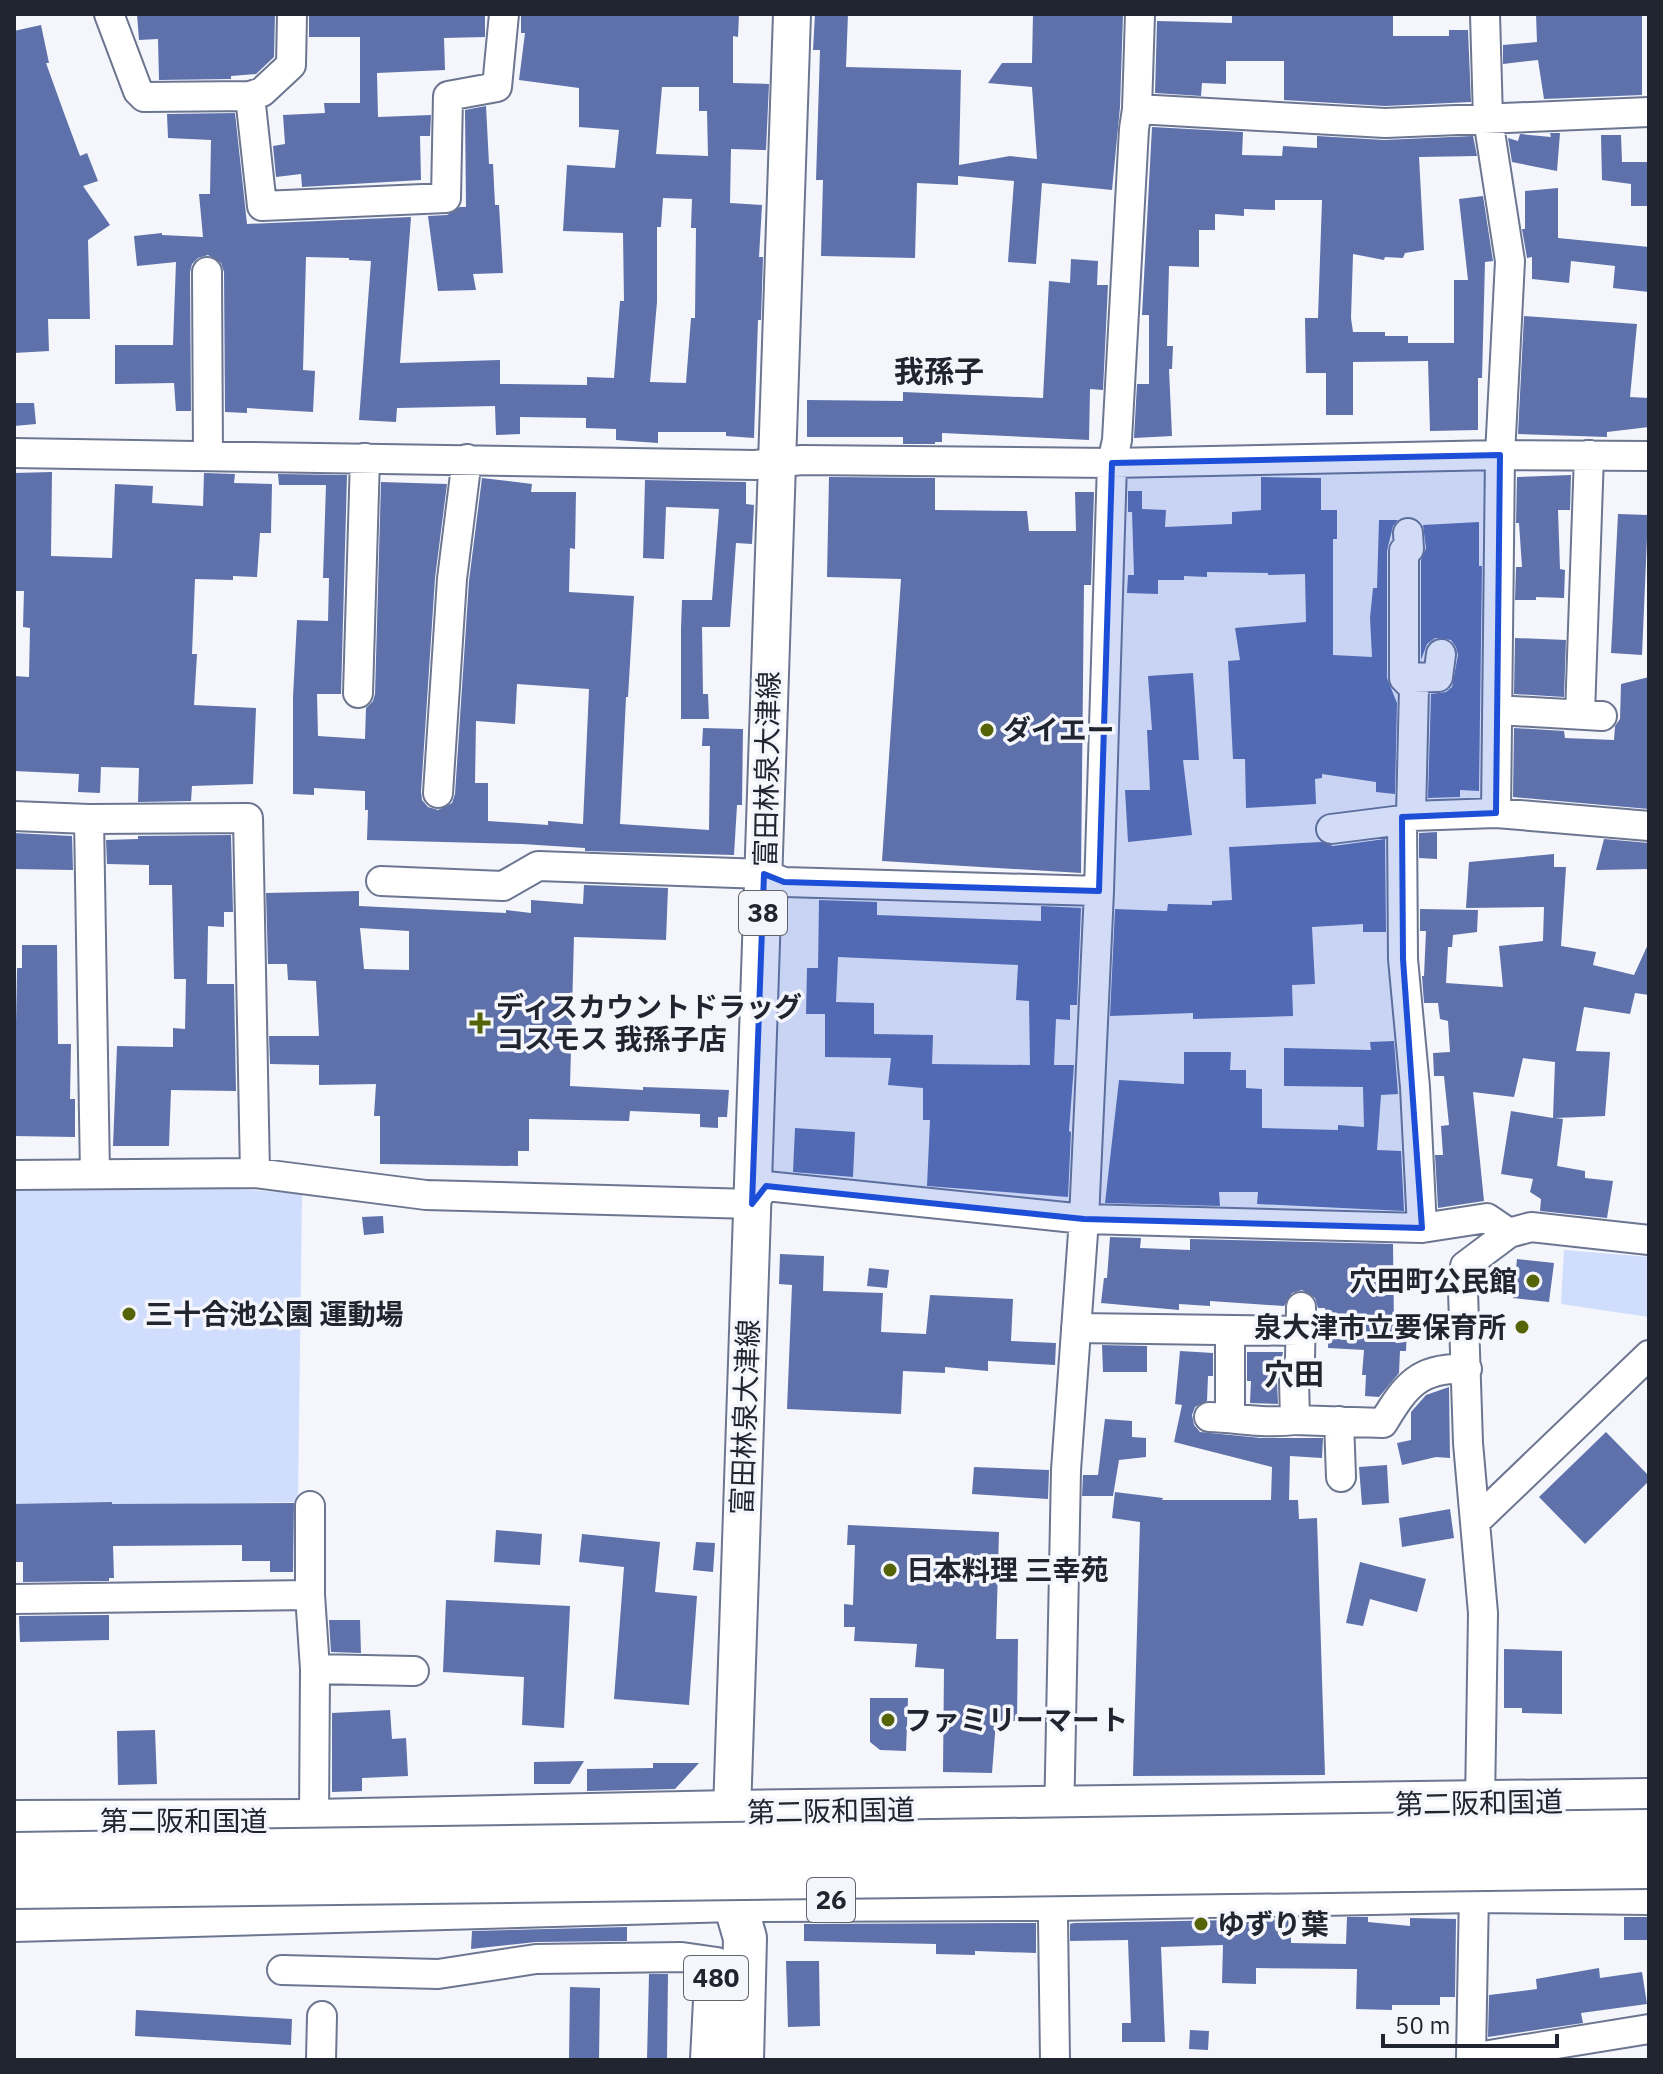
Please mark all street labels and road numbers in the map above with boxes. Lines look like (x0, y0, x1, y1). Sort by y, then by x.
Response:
street label: 富田林泉大津線 (746, 671, 787, 867)
road number: 38 (739, 891, 787, 935)
street label: 富田林泉大津線 (723, 1318, 766, 1516)
street label: 第二阪和国道 (1395, 1783, 1563, 1822)
street label: 第二阪和国道 (747, 1791, 915, 1830)
street label: 第二阪和国道 (100, 1802, 268, 1839)
road number: 26 (807, 1878, 855, 1922)
road number: 480 (684, 1956, 748, 2000)

